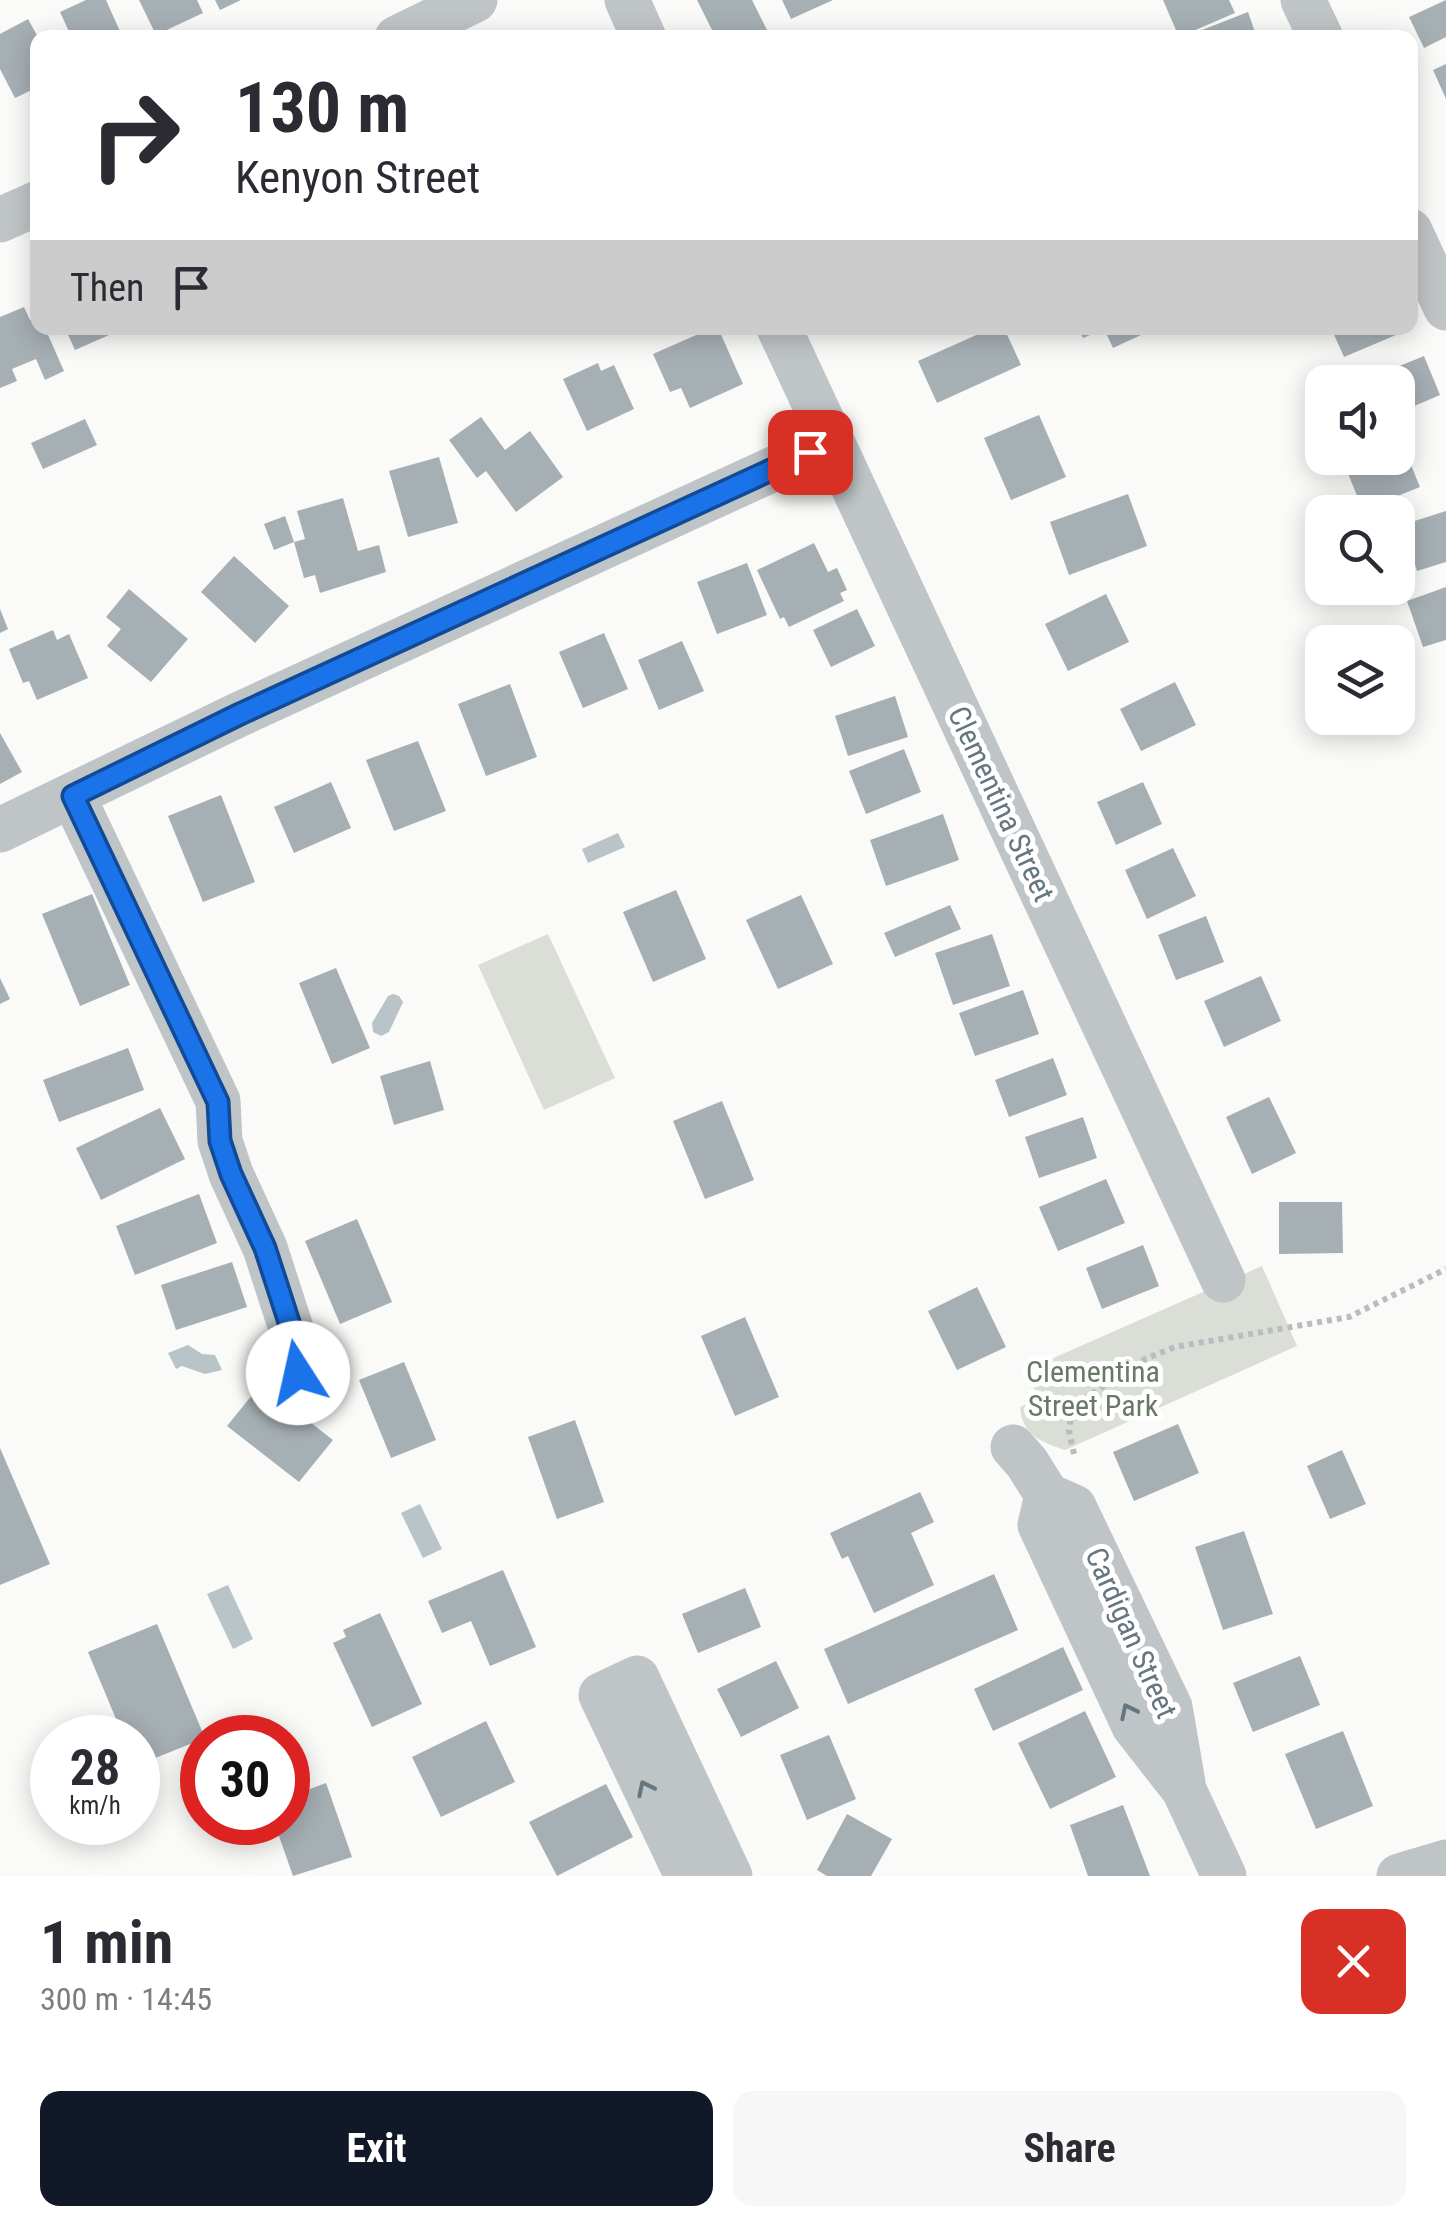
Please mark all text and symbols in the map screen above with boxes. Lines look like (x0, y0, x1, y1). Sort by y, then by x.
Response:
text: 130 m (235, 67, 409, 149)
icon: right (70, 70, 200, 200)
text: Kenyon Street (235, 151, 480, 204)
icon: arrive (164, 260, 219, 315)
text: Then (70, 266, 144, 310)
map controls (1305, 365, 1415, 735)
button: sound (1305, 365, 1415, 475)
pin (768, 410, 853, 495)
icon: arrive (783, 425, 838, 480)
button: search (1305, 495, 1415, 605)
button: layers (1305, 625, 1415, 735)
street label: Clementina Street (941, 701, 1062, 907)
position arrow (246, 1321, 350, 1425)
park label: Clementina Street Park (1026, 1354, 1160, 1423)
street label: Cardigan Street (1078, 1542, 1185, 1723)
one-way arrow (1120, 1704, 1140, 1722)
speed limit sign: 30 (180, 1715, 310, 1845)
text: 28 (70, 1739, 120, 1797)
one-way arrow (638, 1780, 658, 1798)
text: km/h (69, 1791, 121, 1820)
text: 1 min (40, 1907, 173, 1978)
button: close (1301, 1909, 1406, 2014)
text: 300 m · 14:45 (40, 1980, 212, 2018)
button: Exit (40, 2091, 713, 2206)
button: Share (733, 2091, 1406, 2206)

